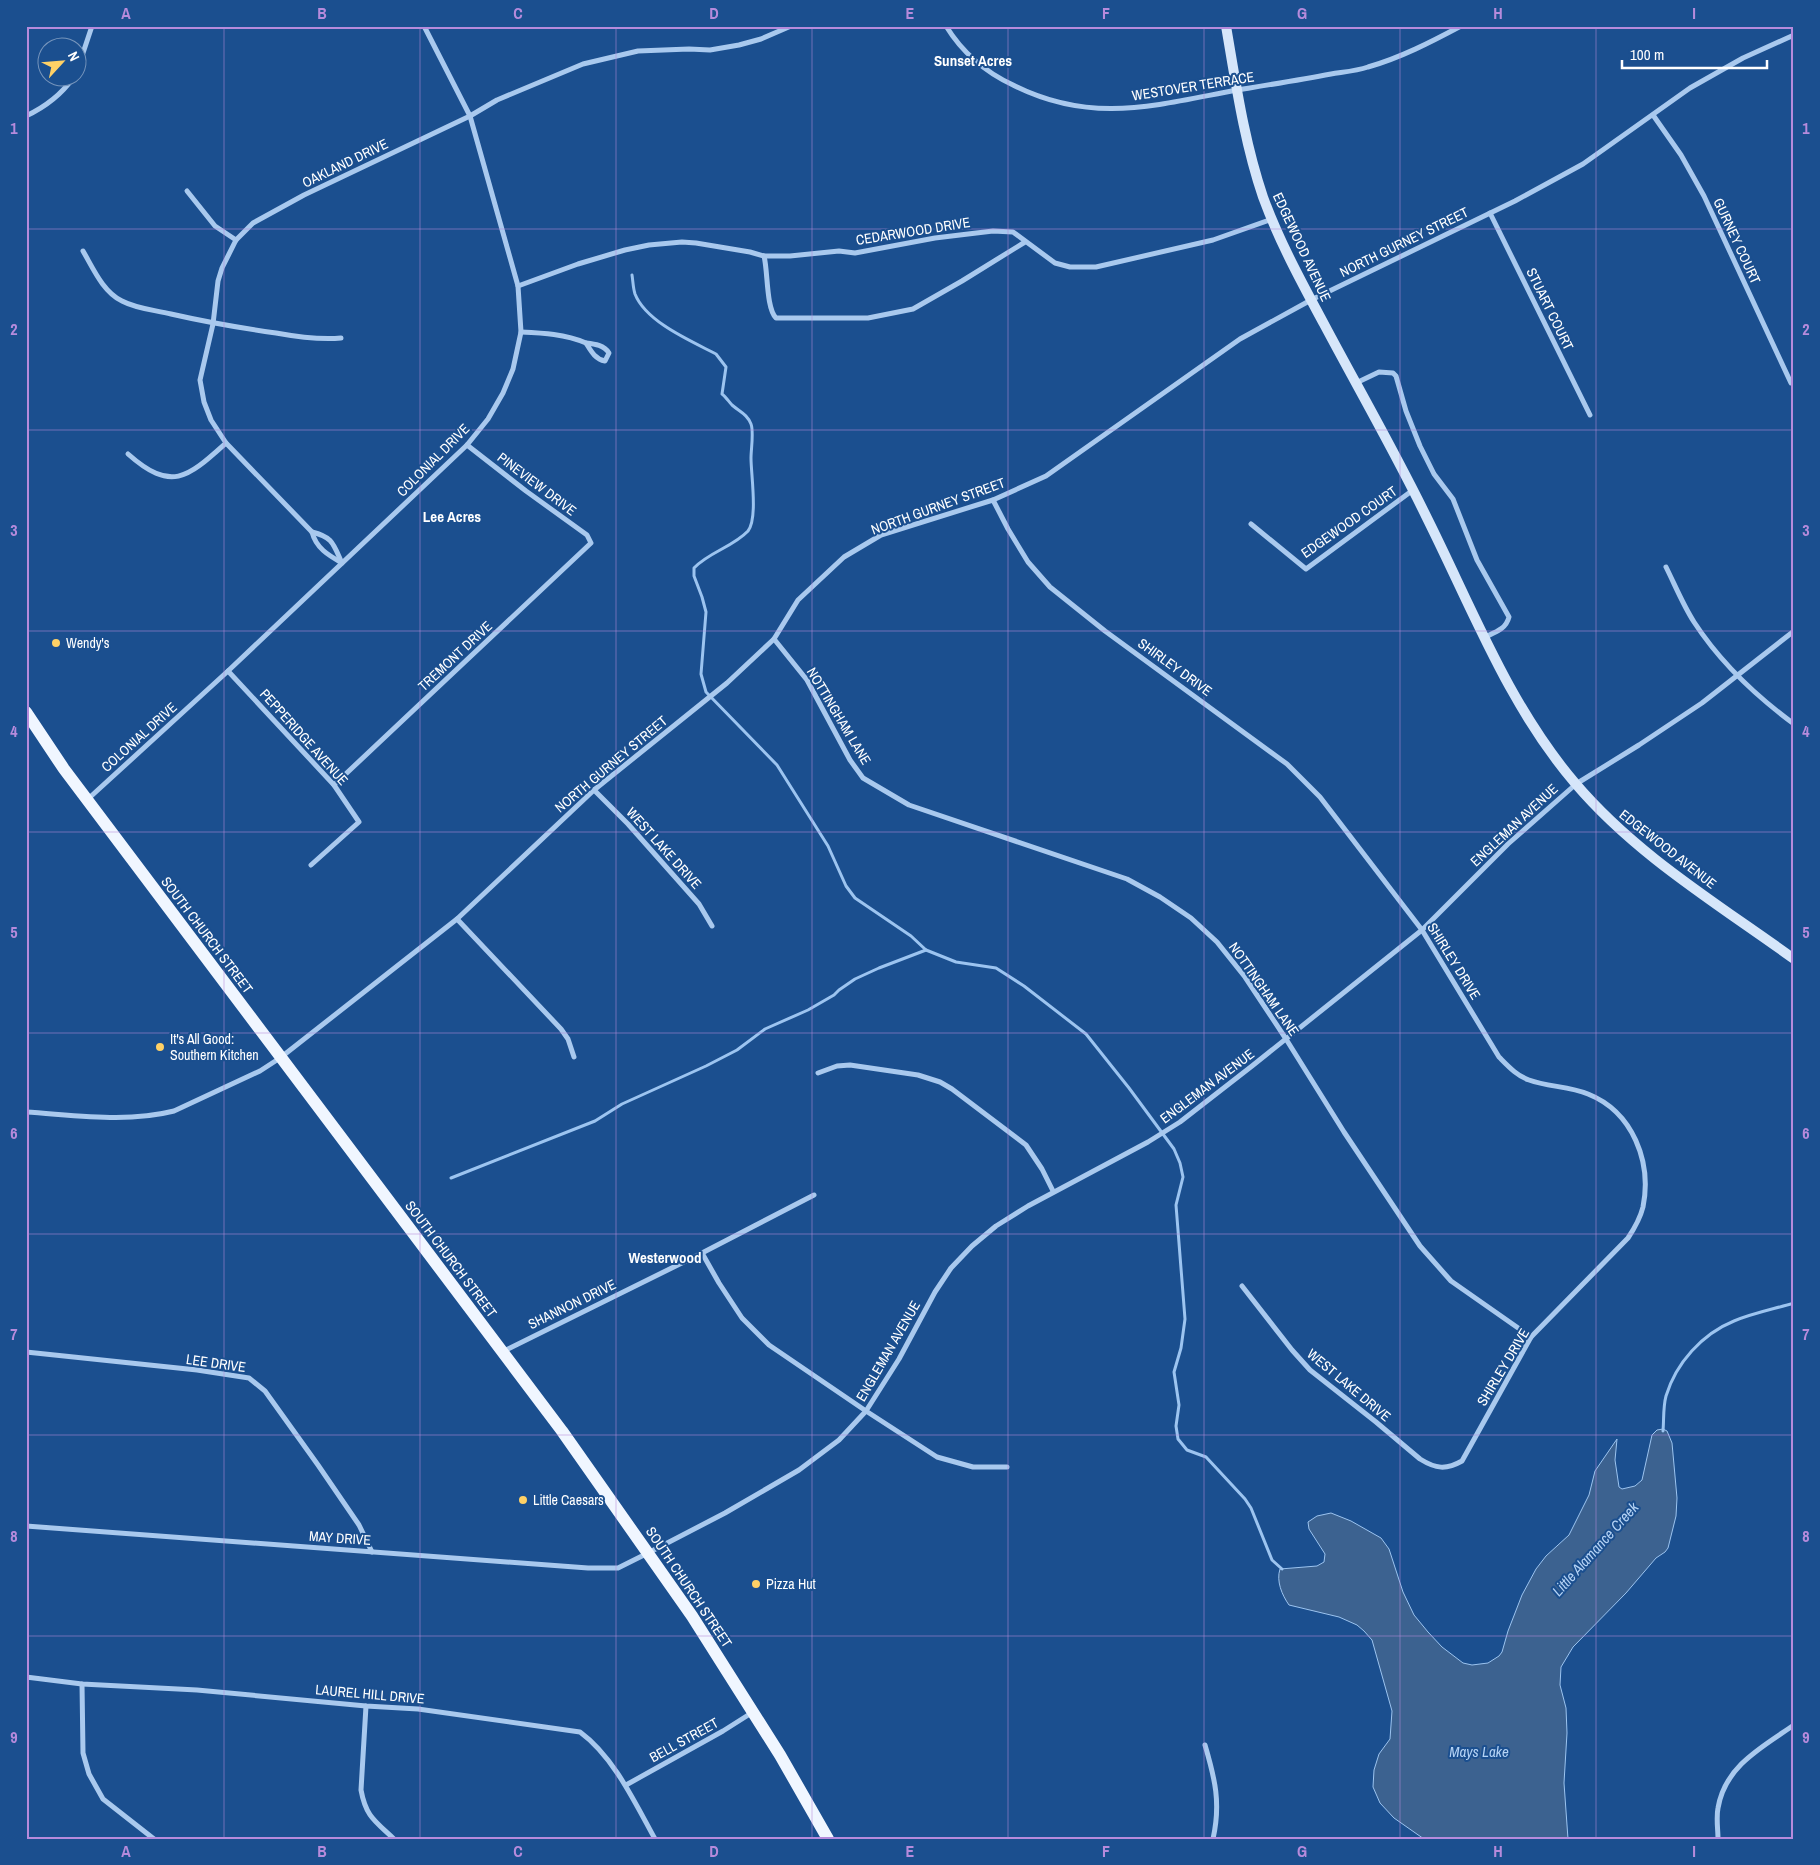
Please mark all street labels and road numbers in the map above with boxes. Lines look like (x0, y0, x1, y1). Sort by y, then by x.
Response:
street label: WESTOVER TERRACE (1131, 67, 1255, 105)
street label: OAKLAND DRIVE (299, 134, 391, 192)
street label: EDGEWOOD AVENUE (1269, 190, 1335, 304)
street label: GURNEY COURT (1709, 195, 1765, 287)
street label: NORTH GURNEY STREET (1337, 203, 1471, 281)
street label: CEDARWOOD DRIVE (855, 213, 971, 249)
street label: STUART COURT (1522, 265, 1578, 353)
street label: COLONIAL DRIVE (393, 420, 473, 500)
street label: PINEVIEW DRIVE (494, 448, 580, 520)
street label: NORTH GURNEY STREET (869, 473, 1007, 539)
street label: EDGEWOOD COURT (1297, 482, 1401, 562)
street label: TREMONT DRIVE (414, 617, 496, 695)
street label: SHIRLEY DRIVE (1134, 634, 1216, 700)
street label: NOTTINGHAM LANE (803, 664, 875, 768)
street label: PEPPERIDGE AVENUE (256, 685, 352, 789)
street label: COLONIAL DRIVE (97, 698, 181, 776)
street label: NORTH GURNEY STREET (551, 712, 671, 816)
street label: ENGLEMAN AVENUE (1466, 780, 1562, 870)
street label: WEST LAKE DRIVE (623, 803, 705, 893)
street label: EDGEWOOD AVENUE (1616, 805, 1720, 893)
street label: SOUTH CHURCH STREET (157, 873, 257, 997)
street label: SHIRLEY DRIVE (1423, 919, 1485, 1003)
street label: NOTTINGHAM LANE (1225, 939, 1303, 1039)
street label: ENGLEMAN AVENUE (1156, 1045, 1258, 1127)
street label: SOUTH CHURCH STREET (401, 1197, 501, 1321)
street label: SHANNON DRIVE (525, 1275, 619, 1333)
street label: ENGLEMAN AVENUE (852, 1297, 924, 1405)
street label: SHIRLEY DRIVE (1473, 1325, 1533, 1409)
street label: WEST LAKE DRIVE (1303, 1345, 1395, 1425)
street label: LEE DRIVE (185, 1350, 247, 1376)
street label: SOUTH CHURCH STREET (642, 1523, 736, 1651)
street label: MAY DRIVE (308, 1527, 372, 1549)
street label: LAUREL HILL DRIVE (315, 1680, 425, 1708)
street label: BELL STREET (646, 1714, 722, 1766)

